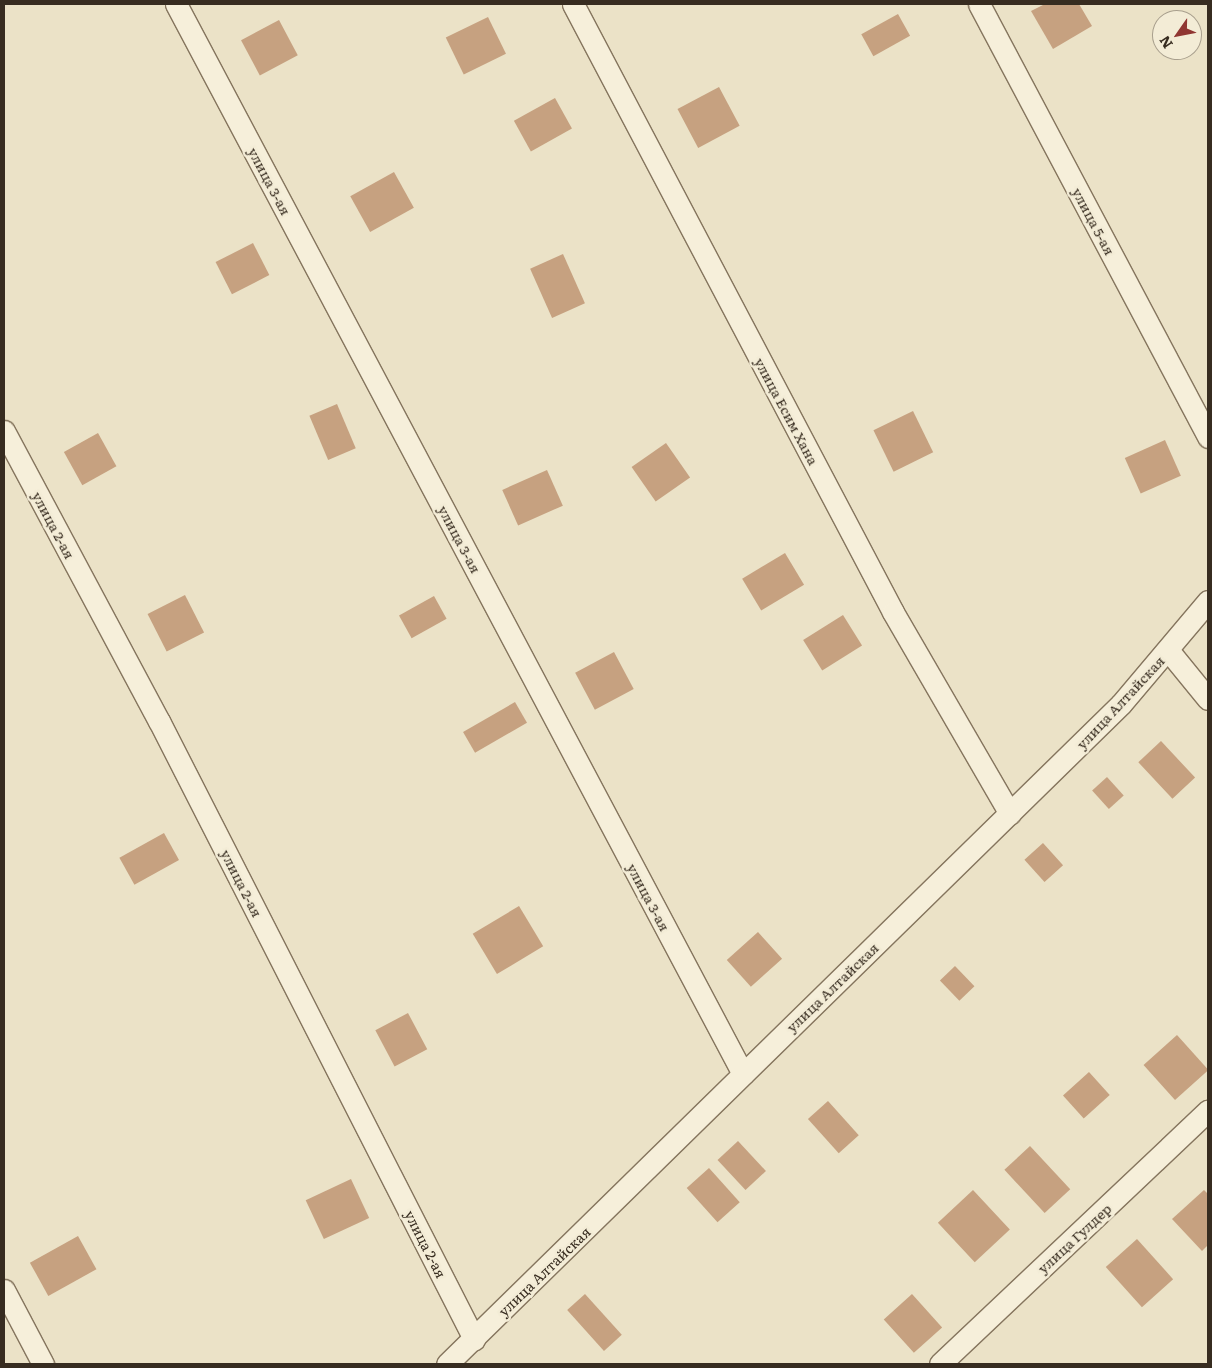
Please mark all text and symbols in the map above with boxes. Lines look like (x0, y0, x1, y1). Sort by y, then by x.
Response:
north arrow (1152, 10, 1202, 60)
text: N (1154, 32, 1177, 53)
street label: улица 3-ая (245, 144, 295, 218)
street label: улица 5-ая (1069, 184, 1119, 258)
street label: улица Есим Хана (752, 355, 822, 467)
street label: улица 2-ая (29, 488, 79, 562)
street label: улица 3-ая (435, 502, 485, 576)
street label: улица Алтайская (1073, 652, 1167, 752)
street label: улица 2-ая (218, 846, 266, 920)
street label: улица 3-ая (624, 860, 674, 934)
street label: улица Алтайская (783, 939, 881, 1035)
street label: улица Гулдер (1034, 1200, 1114, 1276)
street label: улица 2-ая (402, 1207, 450, 1281)
street label: улица Алтайская (495, 1223, 593, 1319)

